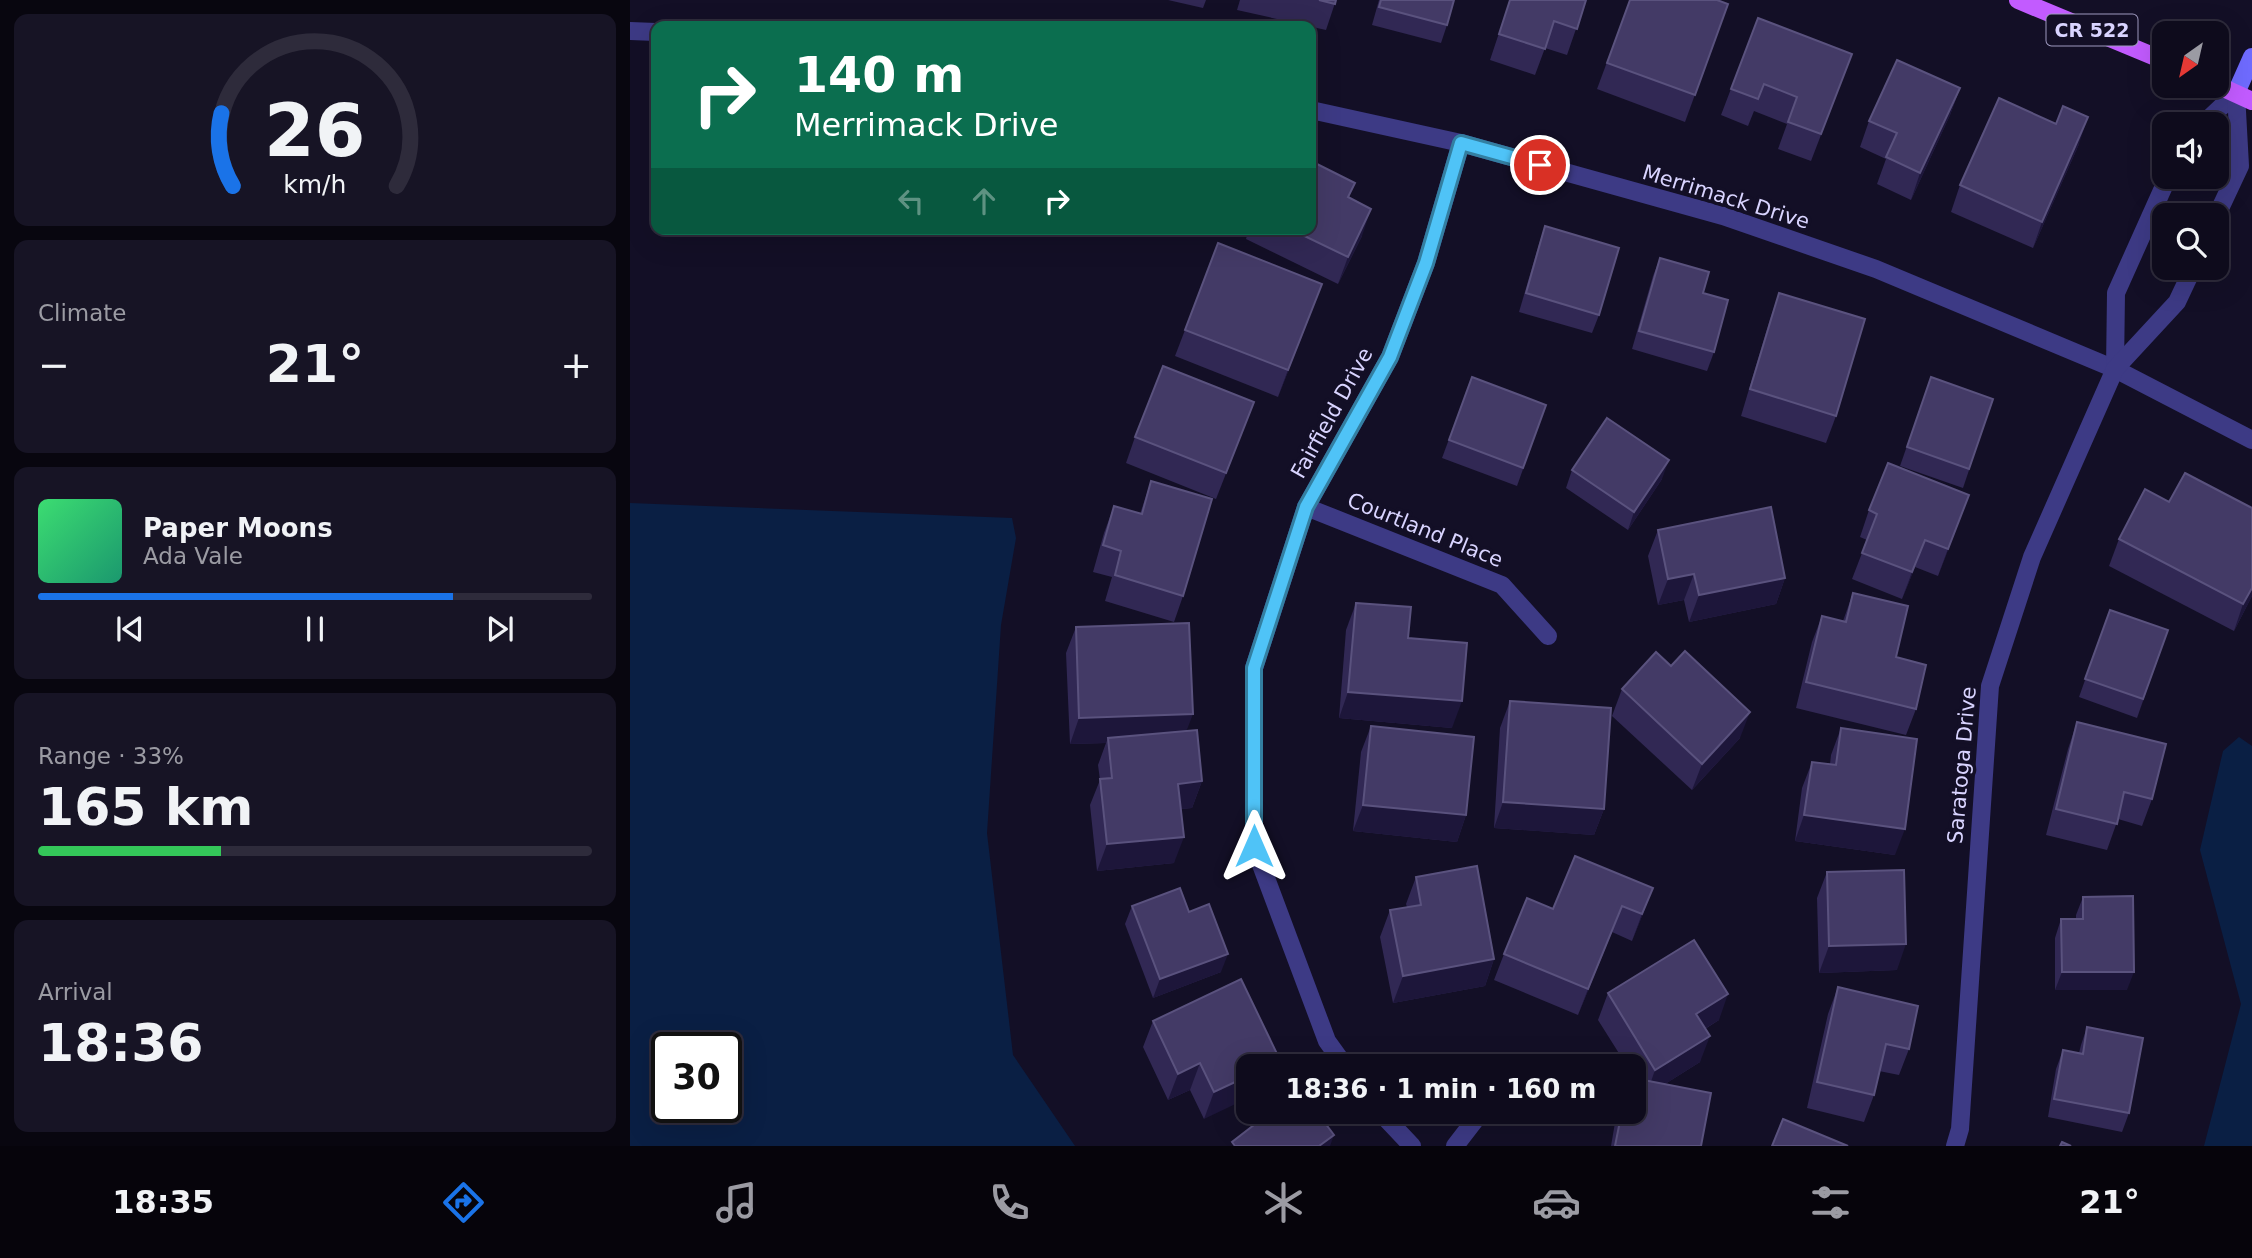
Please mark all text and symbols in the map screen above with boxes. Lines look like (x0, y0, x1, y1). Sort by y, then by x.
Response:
road number: CR 522 (2046, 14, 2138, 46)
north arrow (2152, 21, 2230, 98)
map controls (2152, 21, 2229, 280)
text: 140 m (794, 47, 964, 104)
icon: right (679, 49, 770, 140)
text: 26 (264, 89, 366, 174)
text: Merrimack Drive (794, 106, 1058, 144)
button: sound (2152, 112, 2229, 189)
pin (1510, 135, 1570, 195)
icon: arrive (1521, 146, 1559, 184)
street label: Merrimack Drive (1640, 160, 1812, 234)
text: km/h (283, 170, 347, 199)
icon: left (892, 182, 930, 220)
icon: ahead (965, 182, 1003, 220)
icon: right (1038, 182, 1076, 220)
button: search (2152, 203, 2229, 280)
text: Climate (38, 300, 127, 326)
text: 21° (266, 334, 364, 394)
text: − (38, 343, 70, 387)
text: + (560, 343, 592, 387)
street label: Fairfield Drive (1286, 344, 1378, 482)
street label: Courtland Place (1344, 488, 1506, 572)
text: Paper Moons (143, 513, 333, 543)
text: Ada Vale (143, 543, 243, 569)
icon: previous (111, 610, 149, 648)
icon: pause (296, 610, 334, 648)
icon: next (481, 610, 519, 648)
street label: Saratoga Drive (1943, 685, 1981, 845)
text: Range · 33% (38, 743, 184, 769)
text: 165 km (38, 777, 253, 837)
position arrow (1217, 809, 1291, 883)
text: Arrival (38, 979, 113, 1005)
text: 18:36 (38, 1013, 204, 1073)
speed limit sign: 30 (651, 1032, 742, 1123)
text: 18:36 · 1 min · 160 m (1286, 1074, 1596, 1104)
icon: directions (439, 1178, 488, 1227)
icon: music (712, 1178, 761, 1227)
icon: phone (985, 1178, 1034, 1227)
icon: climate (1259, 1178, 1308, 1227)
icon: car (1532, 1178, 1581, 1227)
icon: filters (1806, 1178, 1855, 1227)
text: 18:35 (112, 1183, 214, 1221)
text: 21° (2079, 1183, 2140, 1221)

